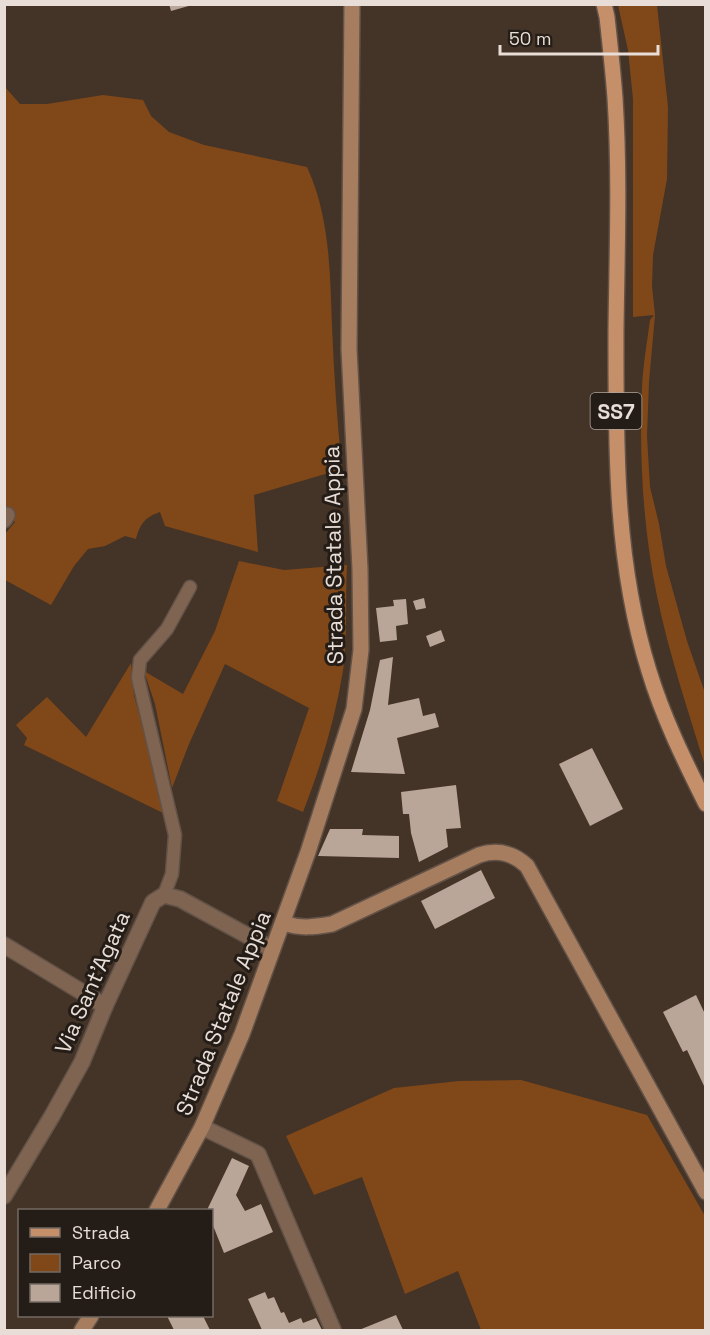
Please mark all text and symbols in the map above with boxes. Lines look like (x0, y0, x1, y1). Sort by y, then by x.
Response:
scale bar (500, 18, 658, 56)
text: 50 m (509, 27, 551, 50)
road number: SS7 (590, 393, 642, 429)
street label: Strada Statale Appia (317, 445, 349, 665)
street label: Via Sant'Agata (48, 906, 136, 1058)
street label: Strada Statale Appia (169, 906, 277, 1120)
legend (18, 1209, 213, 1317)
text: Strada (72, 1221, 130, 1244)
text: Parco (72, 1251, 121, 1274)
text: Edificio (72, 1281, 136, 1304)

